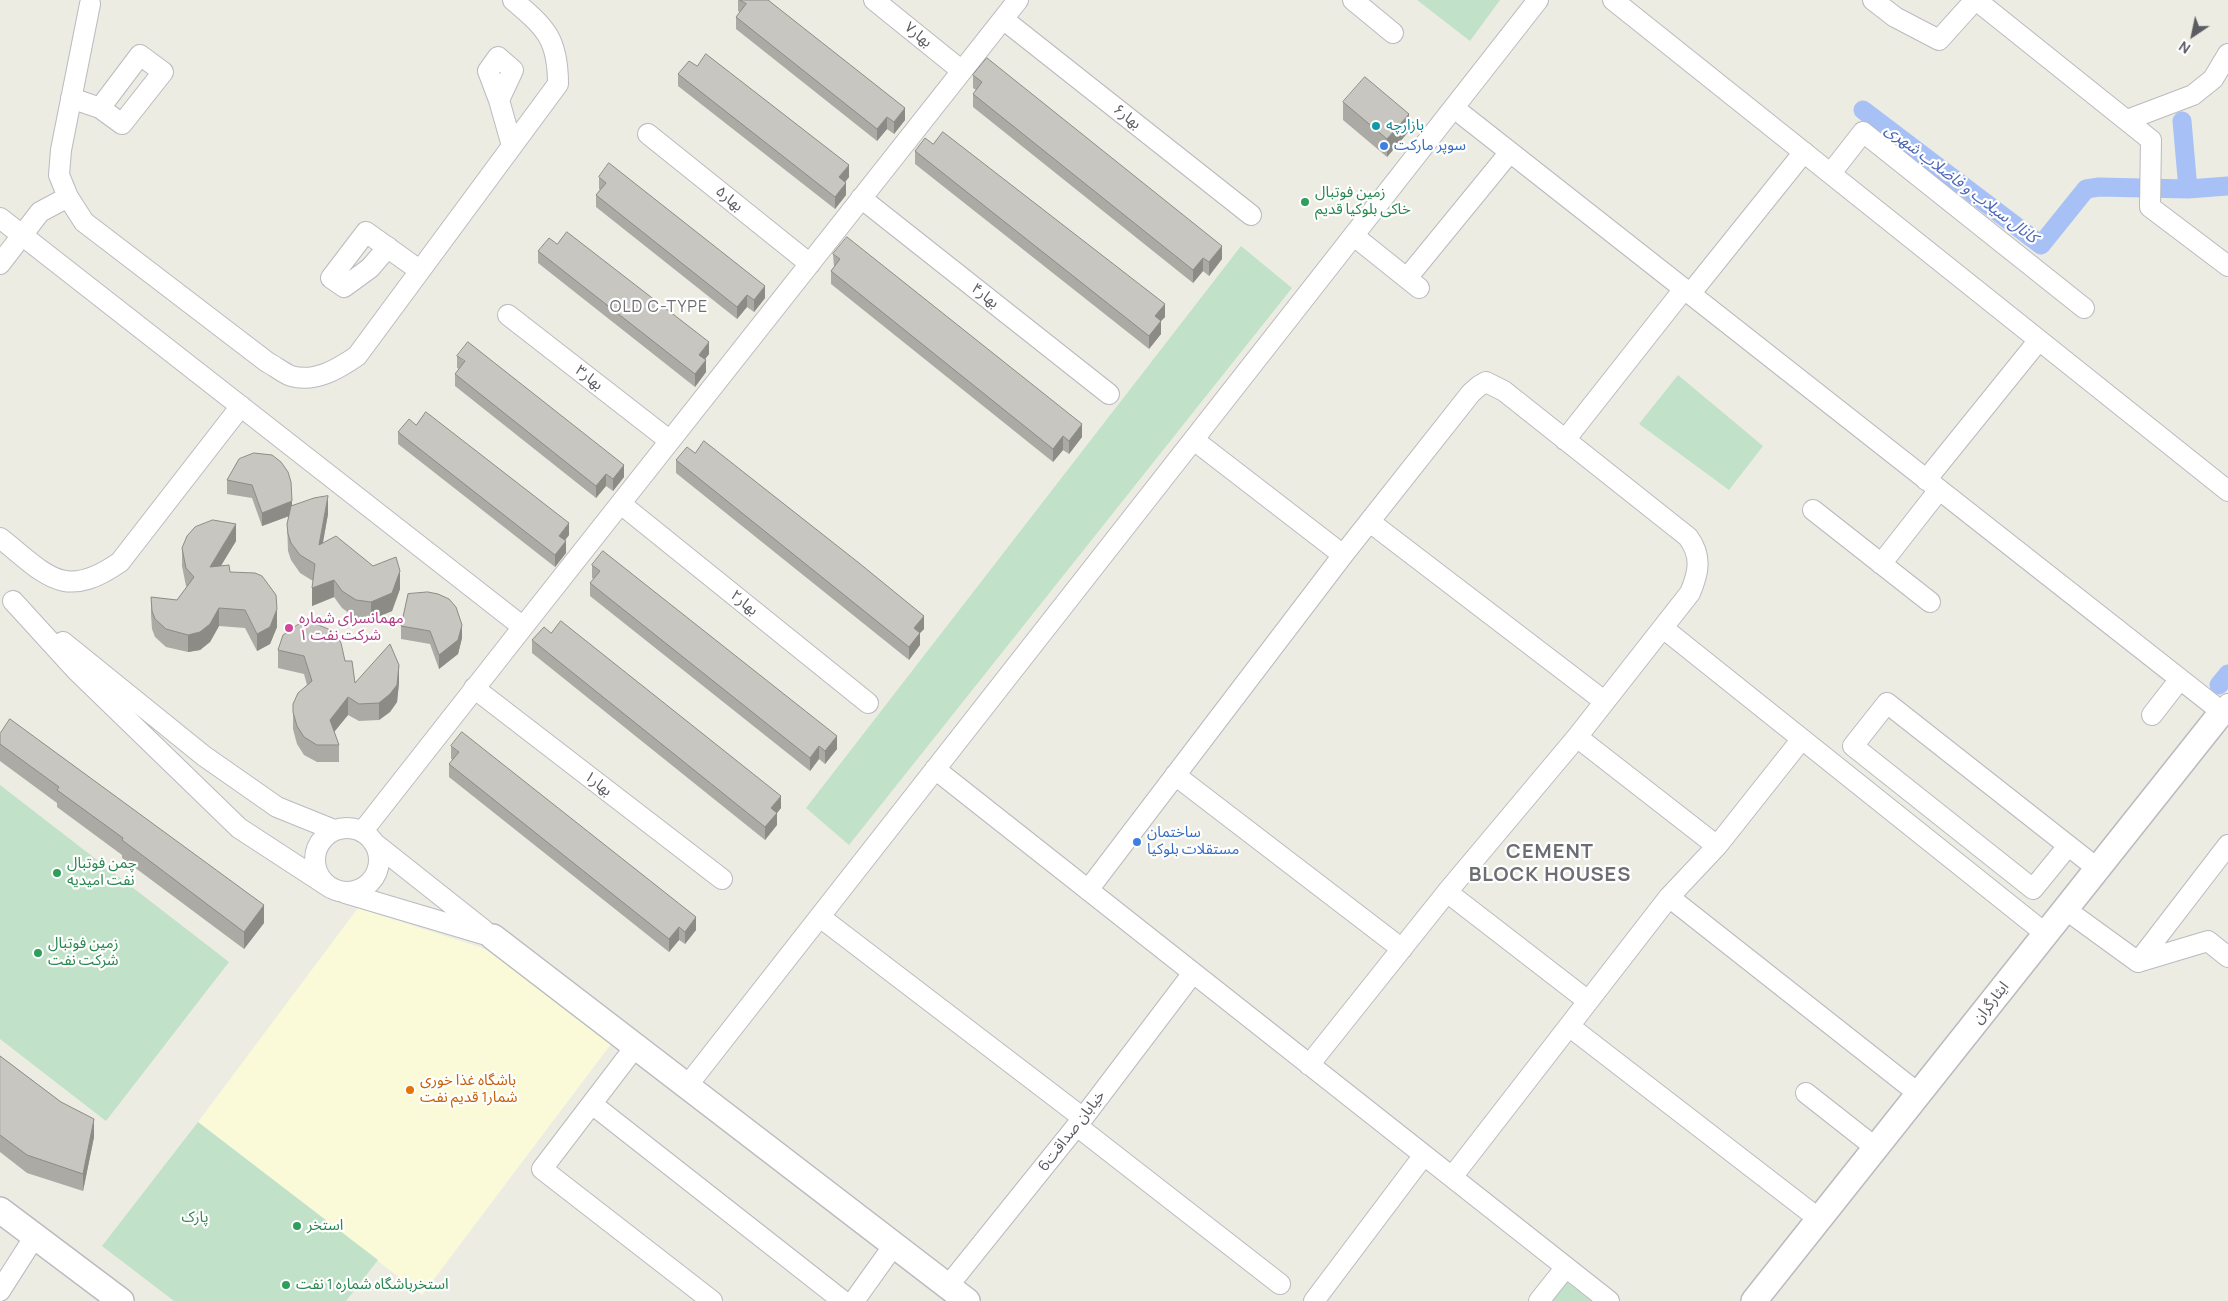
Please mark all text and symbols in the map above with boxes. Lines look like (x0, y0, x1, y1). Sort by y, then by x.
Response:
north arrow (2168, 10, 2218, 60)
street label: بهار۷ (901, 19, 935, 51)
text: N (2175, 37, 2194, 59)
street label: بهار۶ (1110, 101, 1144, 133)
place label: بازارچه (1386, 117, 1424, 135)
marker: بازارچه (1370, 120, 1382, 132)
water label: کانال سیلاب و فاضلاب شهری (1881, 120, 2041, 248)
place label: سوپر مارکت (1394, 137, 1466, 155)
marker: سوپر مارکت (1378, 140, 1390, 152)
street label: بهار۵ (712, 183, 746, 215)
place label: زمین فوتبال خاکی بلوکیا قدیم (1315, 184, 1411, 219)
marker: زمین فوتبال خاکی بلوکیا قدیم (1299, 196, 1311, 208)
street label: بهار۴ (968, 280, 1002, 312)
district label: OLD C-TYPE (608, 298, 710, 318)
street label: بهار۳ (572, 362, 606, 394)
street label: بهار۲ (727, 587, 761, 619)
place label: مهمانسرای شماره ۱ شرکت نفت (299, 610, 404, 645)
marker: مهمانسرای شماره ۱ شرکت نفت (283, 622, 295, 634)
street label: بهار۱ (581, 768, 615, 800)
place label: ساختمان مستقلات بلوکیا (1147, 824, 1239, 859)
marker: ساختمان مستقلات بلوکیا (1131, 836, 1143, 848)
district label: CEMENT BLOCK HOUSES (1467, 840, 1633, 887)
place label: چمن فوتبال نفت امیدیه (67, 855, 137, 890)
marker: چمن فوتبال نفت امیدیه (51, 867, 63, 879)
place label: زمین فوتبال شرکت نفت (48, 935, 119, 970)
marker: زمین فوتبال شرکت نفت (32, 947, 44, 959)
street label: ایثارگران (1969, 978, 2013, 1028)
place label: باشگاه غذا خوری شمار1 قدیم نفت (420, 1072, 518, 1107)
marker: باشگاه غذا خوری شمار1 قدیم نفت (404, 1084, 416, 1096)
street label: خیابان صداقت6 (1035, 1087, 1109, 1175)
park label: پارک (182, 1209, 208, 1227)
place label: استخر (307, 1217, 343, 1235)
marker: استخر (291, 1220, 303, 1232)
place label: استخرباشگاه شماره 1 نفت (296, 1276, 449, 1294)
marker: استخرباشگاه شماره 1 نفت (280, 1279, 292, 1291)

